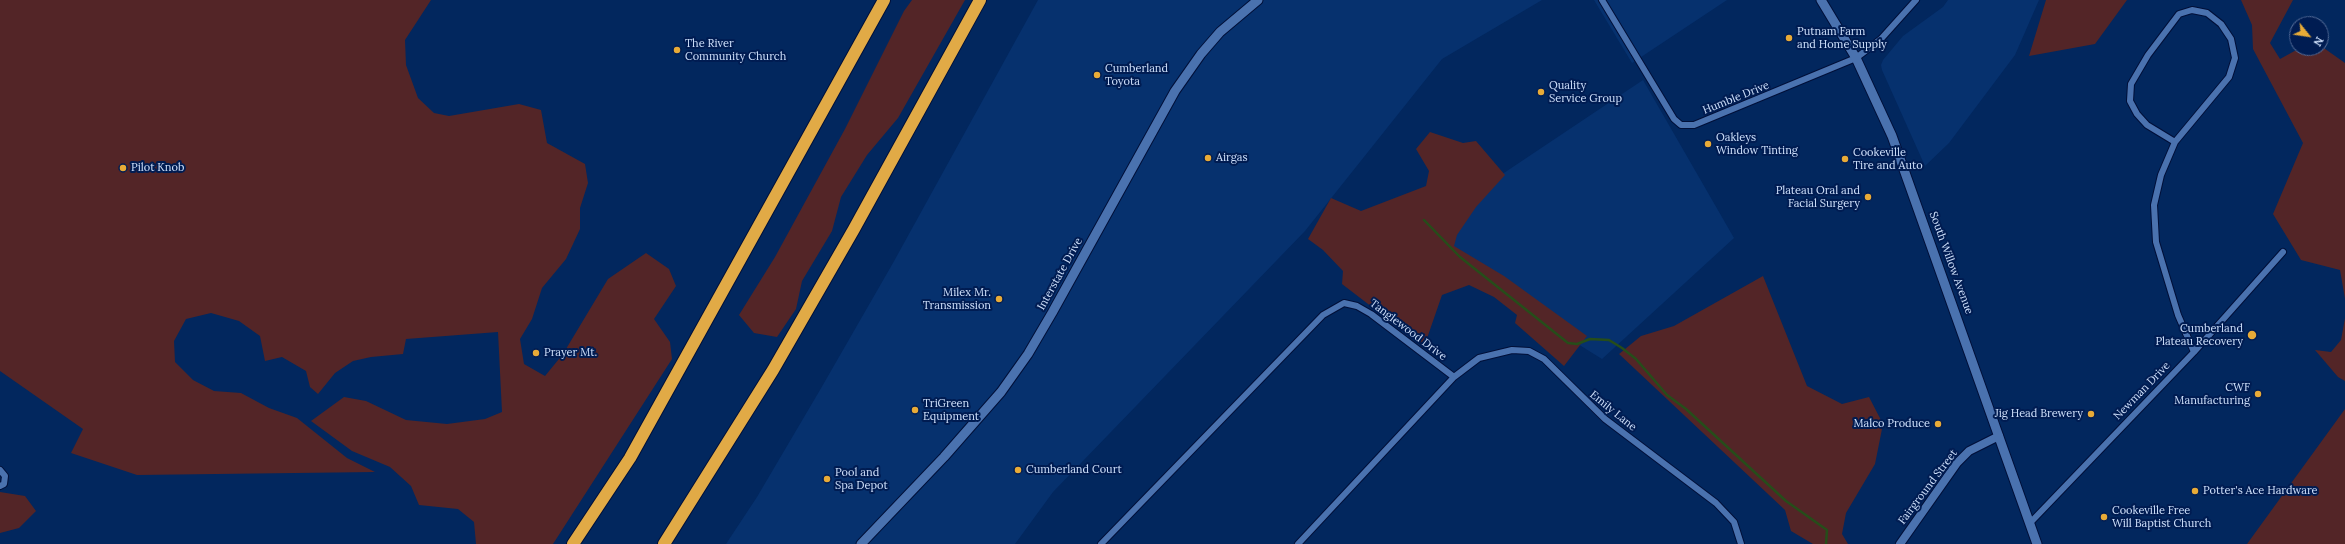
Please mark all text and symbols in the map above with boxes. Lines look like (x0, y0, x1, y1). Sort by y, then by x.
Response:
north arrow (2289, 16, 2329, 56)
place label: Putnam Farm and Home Supply (1797, 25, 1887, 51)
marker: Putnam Farm and Home Supply (1784, 33, 1794, 43)
text: N (2310, 34, 2327, 49)
place label: The River Community Church (685, 37, 786, 63)
marker: The River Community Church (672, 45, 682, 55)
place label: Cumberland Toyota (1105, 62, 1168, 88)
marker: Cumberland Toyota (1092, 70, 1102, 80)
place label: Quality Service Group (1549, 79, 1622, 105)
street label: Humble Drive (1701, 79, 1771, 117)
marker: Quality Service Group (1536, 87, 1546, 97)
place label: Oakleys Window Tinting (1716, 131, 1798, 157)
marker: Oakleys Window Tinting (1703, 139, 1713, 149)
place label: Cookeville Tire and Auto (1853, 146, 1923, 172)
place label: Airgas (1216, 151, 1248, 165)
marker: Airgas (1203, 153, 1213, 163)
marker: Cookeville Tire and Auto (1840, 154, 1850, 164)
place label: Pilot Knob (131, 161, 184, 175)
marker: Pilot Knob (118, 163, 128, 173)
place label: Plateau Oral and Facial Surgery (1776, 184, 1860, 210)
marker: Plateau Oral and Facial Surgery (1863, 192, 1873, 202)
street label: South Willow Avenue (1926, 210, 1976, 316)
street label: Interstate Drive (1035, 235, 1085, 313)
place label: Milex Mr. Transmission (923, 286, 991, 312)
marker: Milex Mr. Transmission (994, 294, 1004, 304)
street label: Tanglewood Drive (1367, 297, 1449, 363)
place label: Cumberland Plateau Recovery (2155, 322, 2243, 348)
marker: Cumberland Plateau Recovery (2246, 329, 2258, 341)
place label: Prayer Mt. (544, 346, 597, 360)
marker: Prayer Mt. (531, 348, 541, 358)
street label: Newman Drive (2111, 359, 2173, 423)
place label: CWF Manufacturing (2174, 381, 2250, 407)
street label: Emily Lane (1587, 388, 1639, 434)
marker: CWF Manufacturing (2253, 389, 2263, 399)
place label: TriGreen Equipment (923, 397, 979, 423)
marker: TriGreen Equipment (910, 405, 920, 415)
place label: Jig Head Brewery (1995, 407, 2083, 421)
marker: Jig Head Brewery (2086, 409, 2096, 419)
place label: Malco Produce (1853, 417, 1930, 431)
marker: Malco Produce (1933, 419, 1943, 429)
street label: Fairground Street (1896, 447, 1960, 527)
place label: Cumberland Court (1026, 463, 1122, 477)
marker: Cumberland Court (1013, 465, 1023, 475)
place label: Pool and Spa Depot (835, 466, 888, 492)
marker: Pool and Spa Depot (822, 474, 832, 484)
place label: Potter's Ace Hardware (2203, 484, 2318, 498)
marker: Potter's Ace Hardware (2190, 486, 2200, 496)
place label: Cookeville Free Will Baptist Church (2112, 504, 2211, 530)
marker: Cookeville Free Will Baptist Church (2099, 512, 2109, 522)

